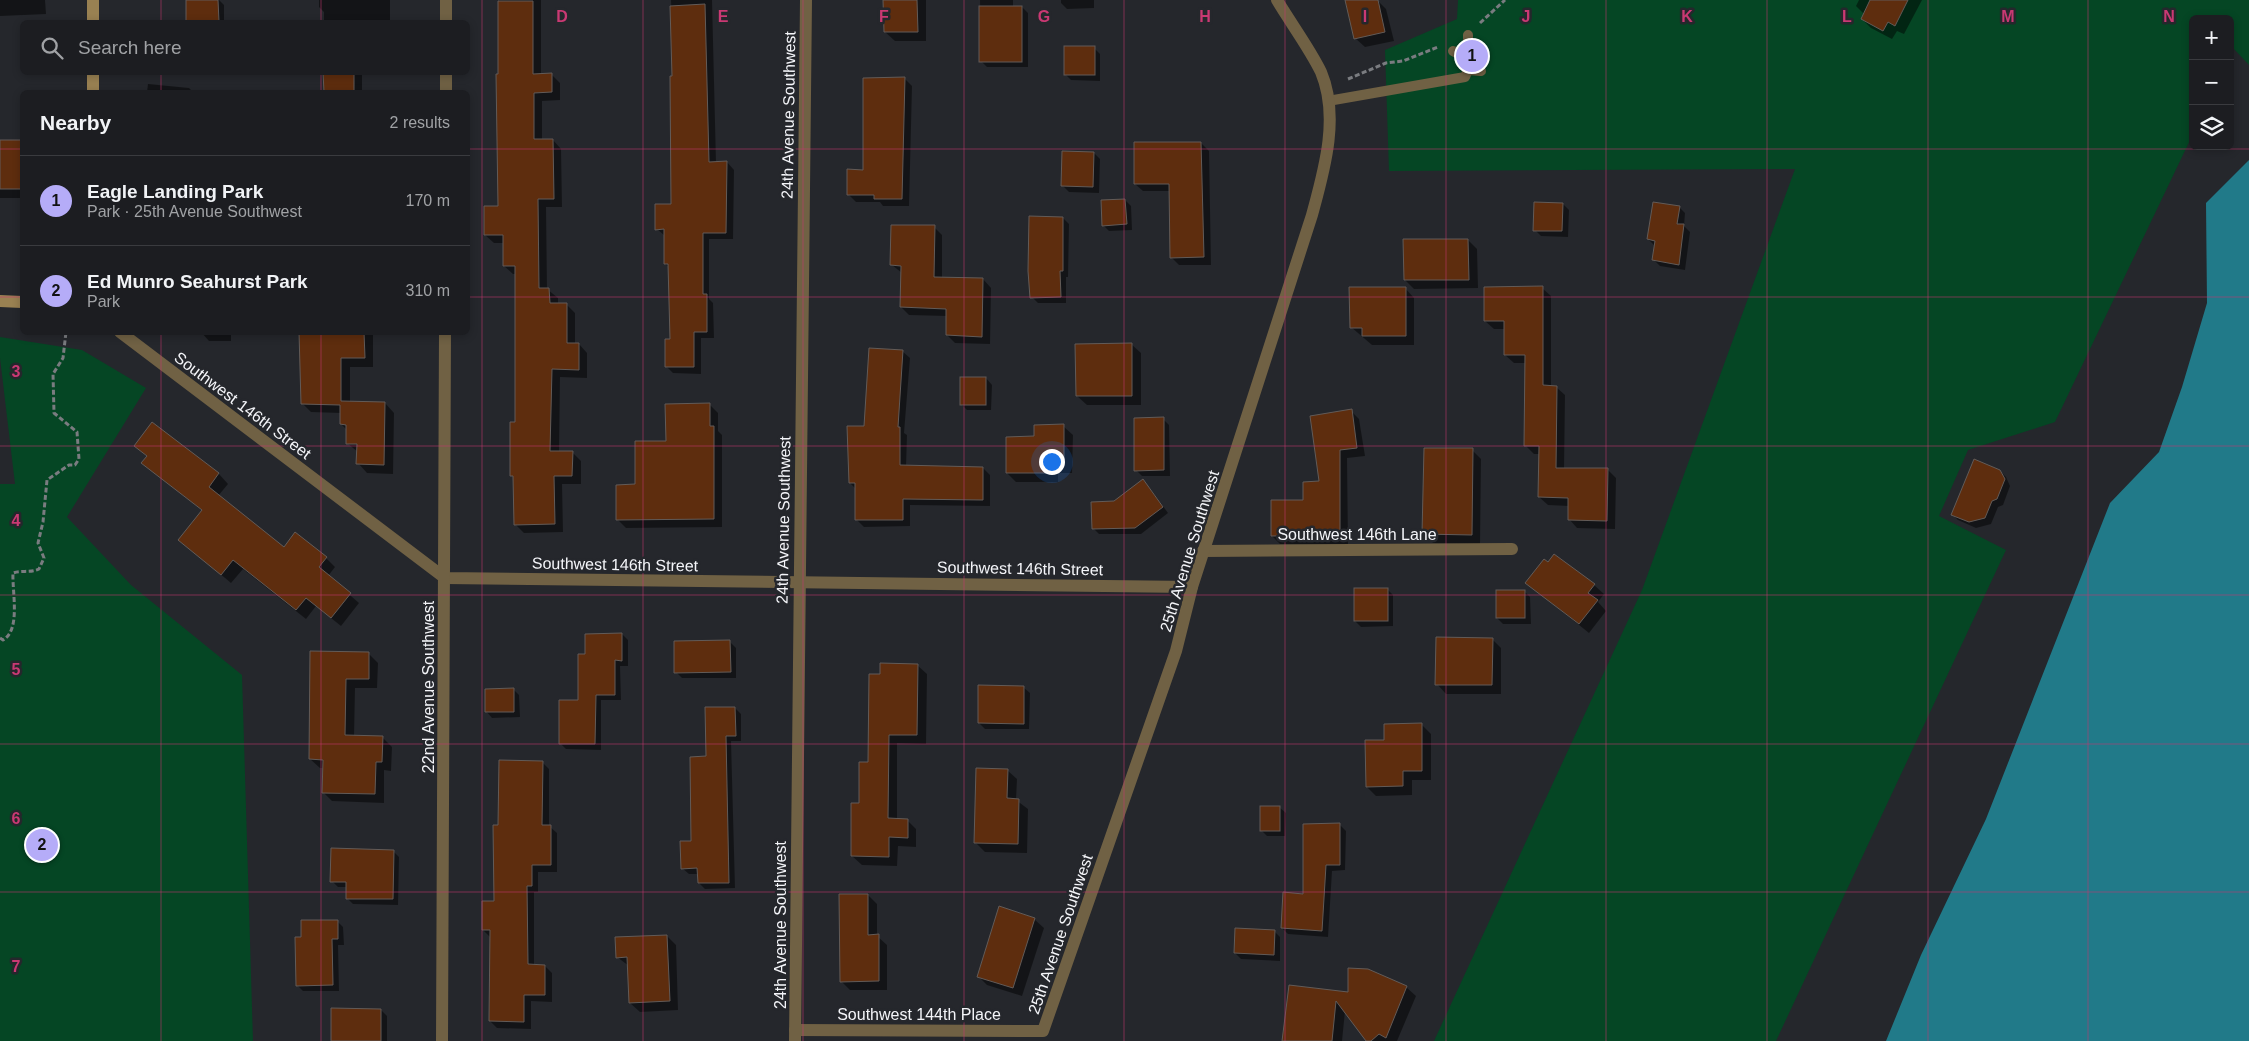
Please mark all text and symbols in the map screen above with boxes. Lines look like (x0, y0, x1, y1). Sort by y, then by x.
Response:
text: D (556, 8, 568, 25)
text: E (718, 8, 729, 25)
text: F (879, 8, 889, 25)
text: G (1038, 8, 1050, 25)
text: H (1199, 8, 1211, 25)
text: I (1363, 8, 1367, 25)
text: J (1522, 8, 1530, 25)
text: K (1681, 8, 1693, 25)
text: L (1842, 8, 1852, 25)
text: M (2001, 8, 2015, 25)
text: N (2163, 8, 2175, 25)
map controls (2189, 15, 2234, 150)
button: + (2189, 15, 2234, 60)
search box (20, 20, 470, 75)
street label: 24th Avenue Southwest (779, 30, 798, 199)
icon: search (38, 34, 66, 62)
text: Search here (78, 37, 182, 58)
pin: 1 (1456, 37, 1488, 75)
button: − (2189, 60, 2234, 105)
button: layers (2189, 105, 2234, 150)
text: Nearby (40, 111, 111, 134)
text: 2 results (390, 114, 450, 131)
text: Eagle Landing Park (87, 181, 263, 202)
text: 1 (52, 192, 60, 209)
text: 170 m (406, 192, 450, 209)
text: Park · 25th Avenue Southwest (87, 203, 302, 220)
text: Ed Munro Seahurst Park (87, 271, 308, 292)
text: 2 (52, 282, 60, 299)
text: 310 m (406, 282, 450, 299)
text: Park (87, 293, 120, 310)
street label: Southwest 146th Street (171, 349, 315, 463)
text: 3 (12, 363, 21, 380)
street label: 24th Avenue Southwest (774, 435, 793, 604)
your location (1039, 449, 1065, 475)
street label: 25th Avenue Southwest (1157, 468, 1222, 634)
text: 4 (12, 512, 21, 529)
street label: Southwest 146th Lane (1277, 526, 1437, 543)
street label: Southwest 146th Street (532, 555, 699, 574)
street label: Southwest 146th Street (937, 559, 1104, 578)
street label: 22nd Avenue Southwest (420, 600, 437, 773)
text: 5 (12, 661, 21, 678)
text: 6 (12, 810, 21, 827)
pin: 2 (26, 826, 58, 864)
street label: 24th Avenue Southwest (772, 841, 789, 1009)
street label: 25th Avenue Southwest (1025, 852, 1096, 1016)
text: 7 (12, 958, 21, 975)
street label: Southwest 144th Place (837, 1006, 1001, 1023)

